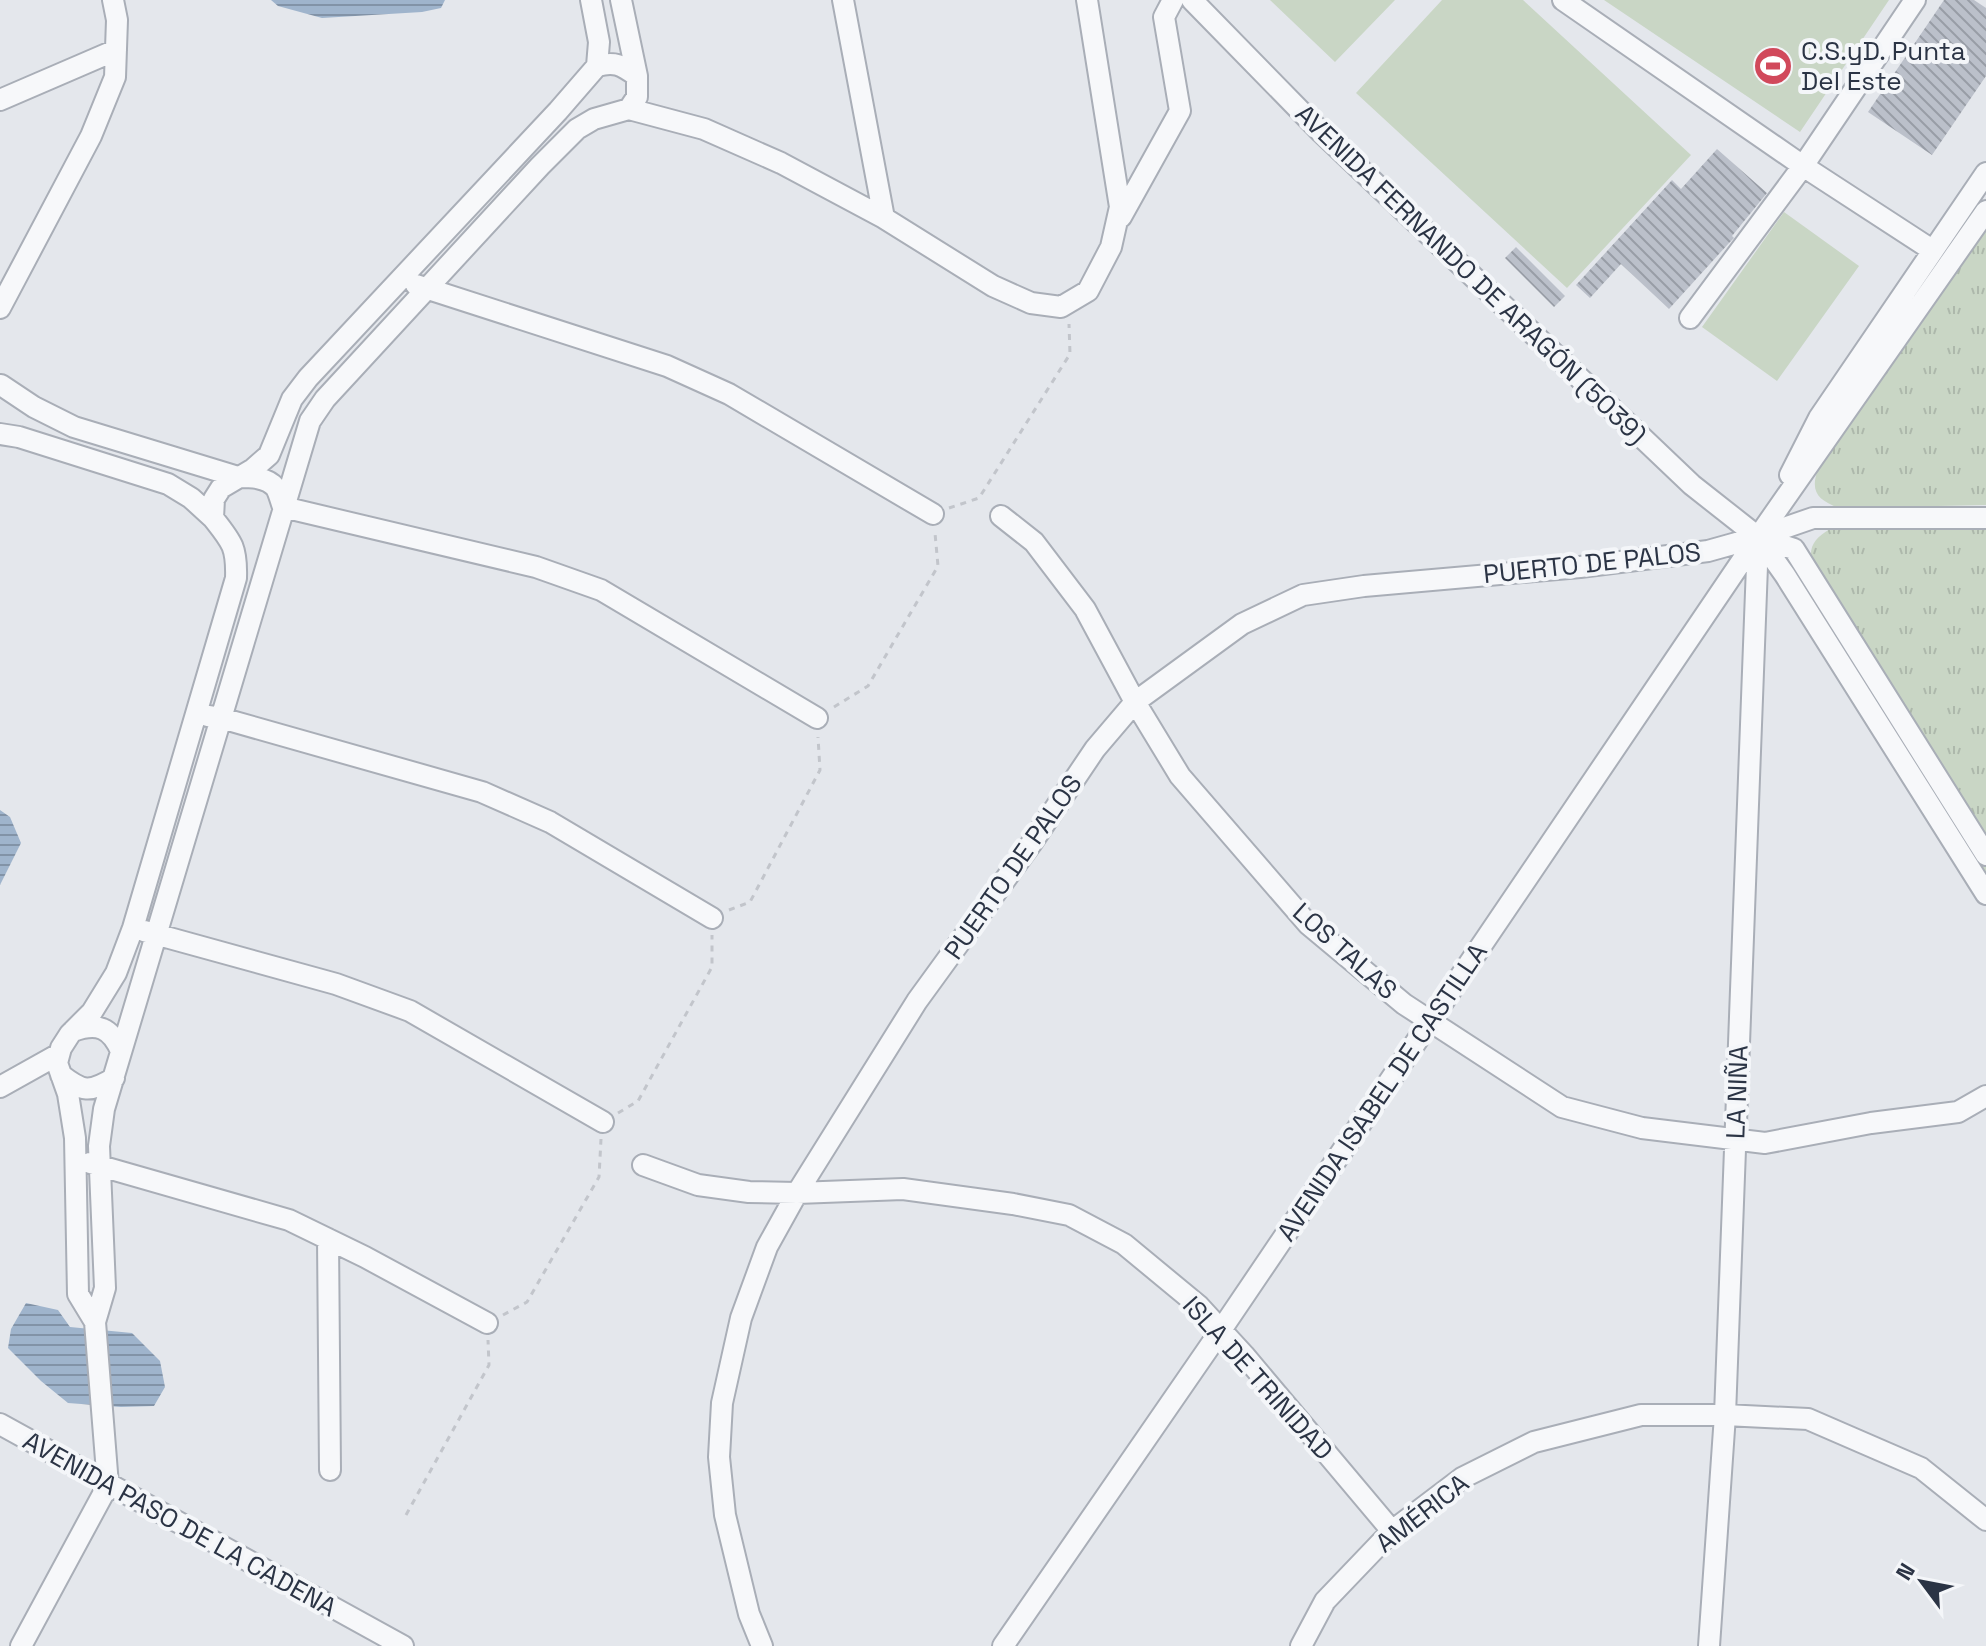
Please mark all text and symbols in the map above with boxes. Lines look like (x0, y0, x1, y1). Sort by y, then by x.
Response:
place label: C.S.yD. Punta Del Este (1801, 34, 1966, 98)
sports icon: C.S.yD. Punta Del Este (1752, 45, 1794, 87)
street label: AVENIDA FERNANDO DE ARAGÓN (5039) (1288, 97, 1654, 451)
street label: PUERTO DE PALOS (1482, 535, 1702, 591)
street label: PUERTO DE PALOS (936, 768, 1090, 966)
street label: LOS TALAS (1286, 895, 1404, 1007)
street label: AVENIDA ISABEL DE CASTILLA (1269, 936, 1495, 1248)
street label: LA NIÑA (1718, 1044, 1756, 1140)
street label: ISLA DE TRINIDAD (1175, 1289, 1341, 1467)
street label: AVENIDA PASO DE LA CADENA (17, 1423, 343, 1625)
street label: AMÉRICA (1369, 1466, 1475, 1560)
north arrow (1882, 1542, 1962, 1622)
text: N (1889, 1558, 1921, 1585)

